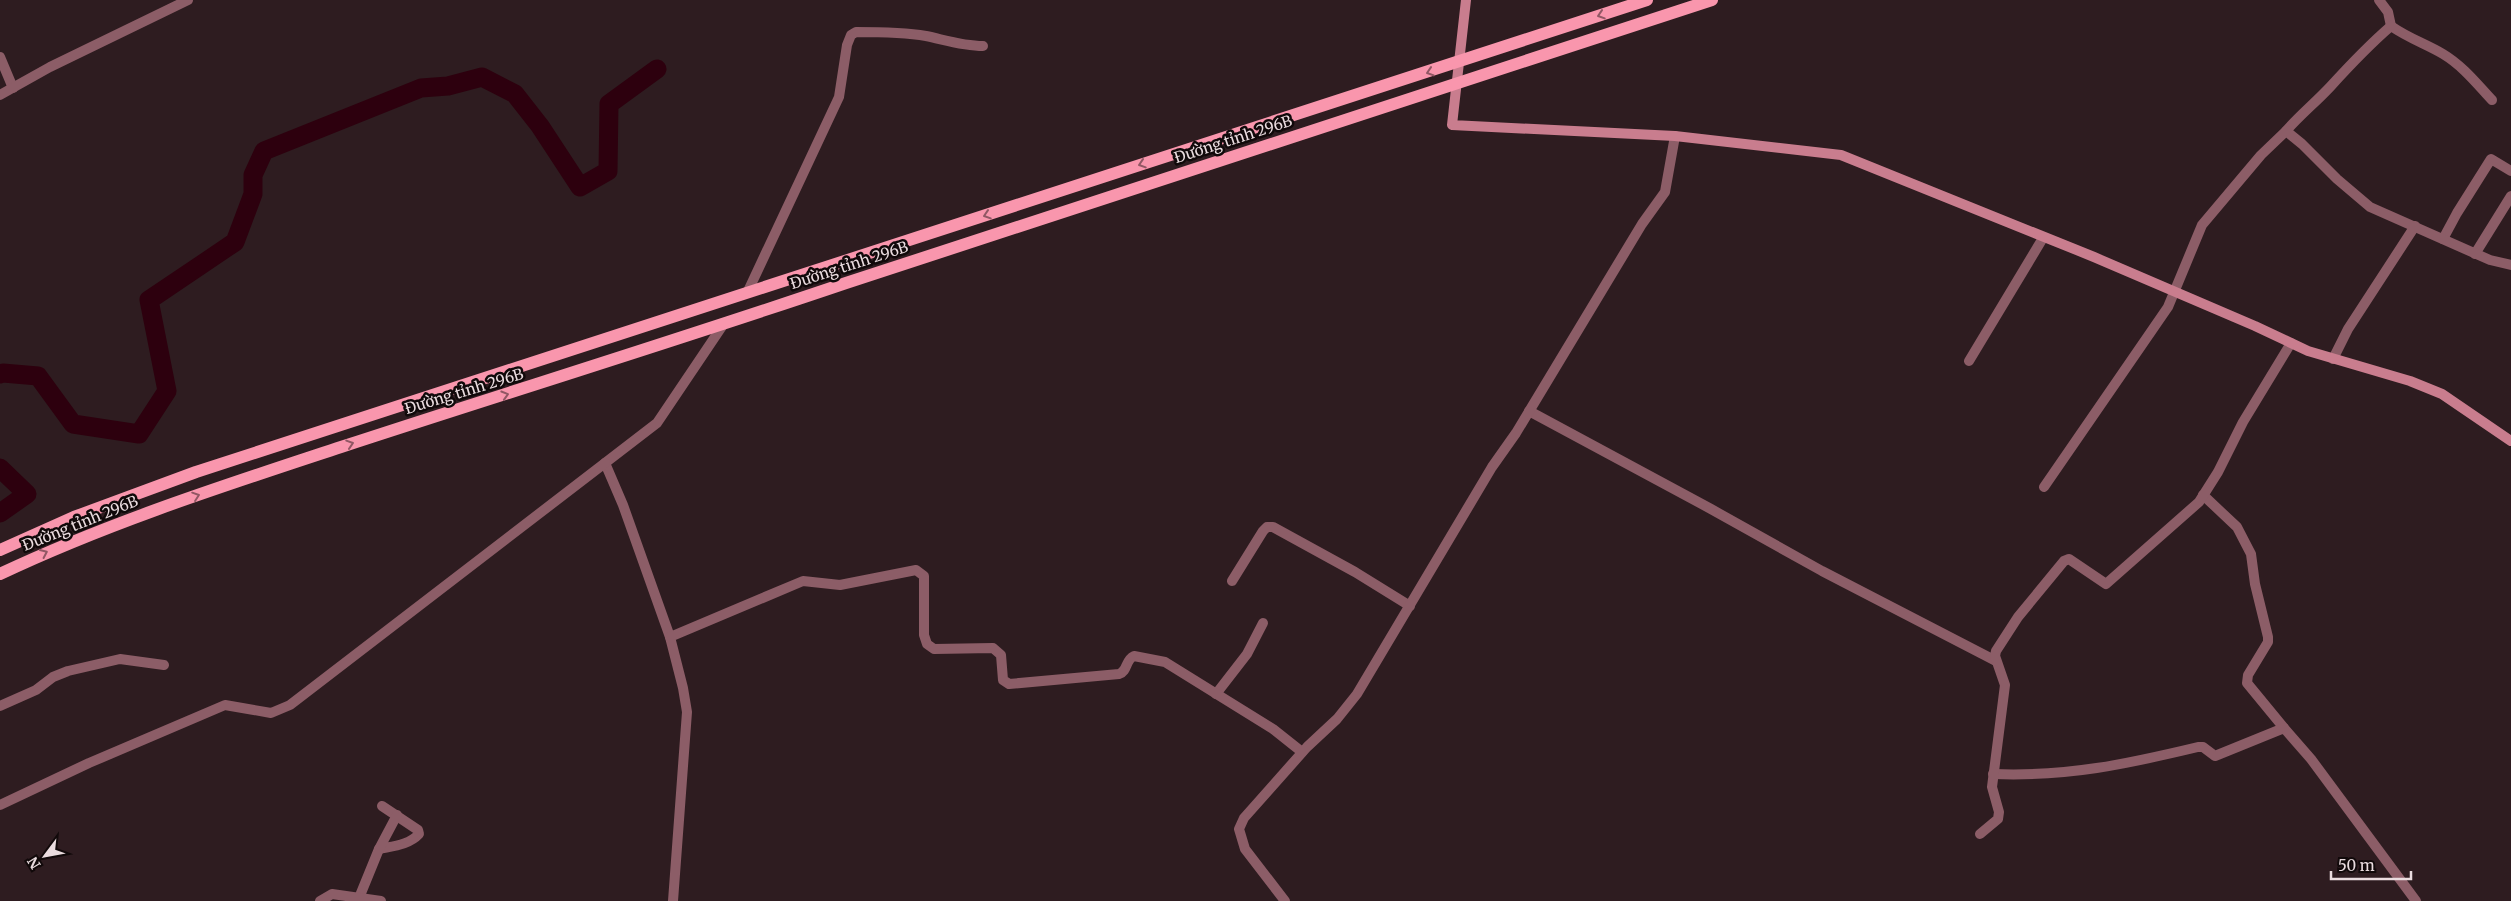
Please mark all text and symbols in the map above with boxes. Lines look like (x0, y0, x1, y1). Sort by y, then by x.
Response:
one-way arrow (1597, 10, 1606, 20)
one-way arrow (1426, 66, 1435, 76)
street label: Đường tỉnh 296B (1172, 111, 1294, 167)
one-way arrow (1138, 158, 1147, 168)
one-way arrow (984, 209, 992, 219)
street label: Đường tỉnh 296B (788, 237, 910, 293)
street label: Đường tỉnh 296B (402, 364, 526, 418)
one-way arrow (500, 390, 509, 400)
one-way arrow (345, 440, 354, 450)
street label: Đường tỉnh 296B (19, 491, 141, 555)
one-way arrow (191, 492, 200, 502)
one-way arrow (39, 549, 48, 560)
north arrow (20, 831, 70, 881)
scale bar (2331, 848, 2411, 880)
text: N (23, 853, 45, 872)
text: 50 m (2338, 856, 2375, 875)

